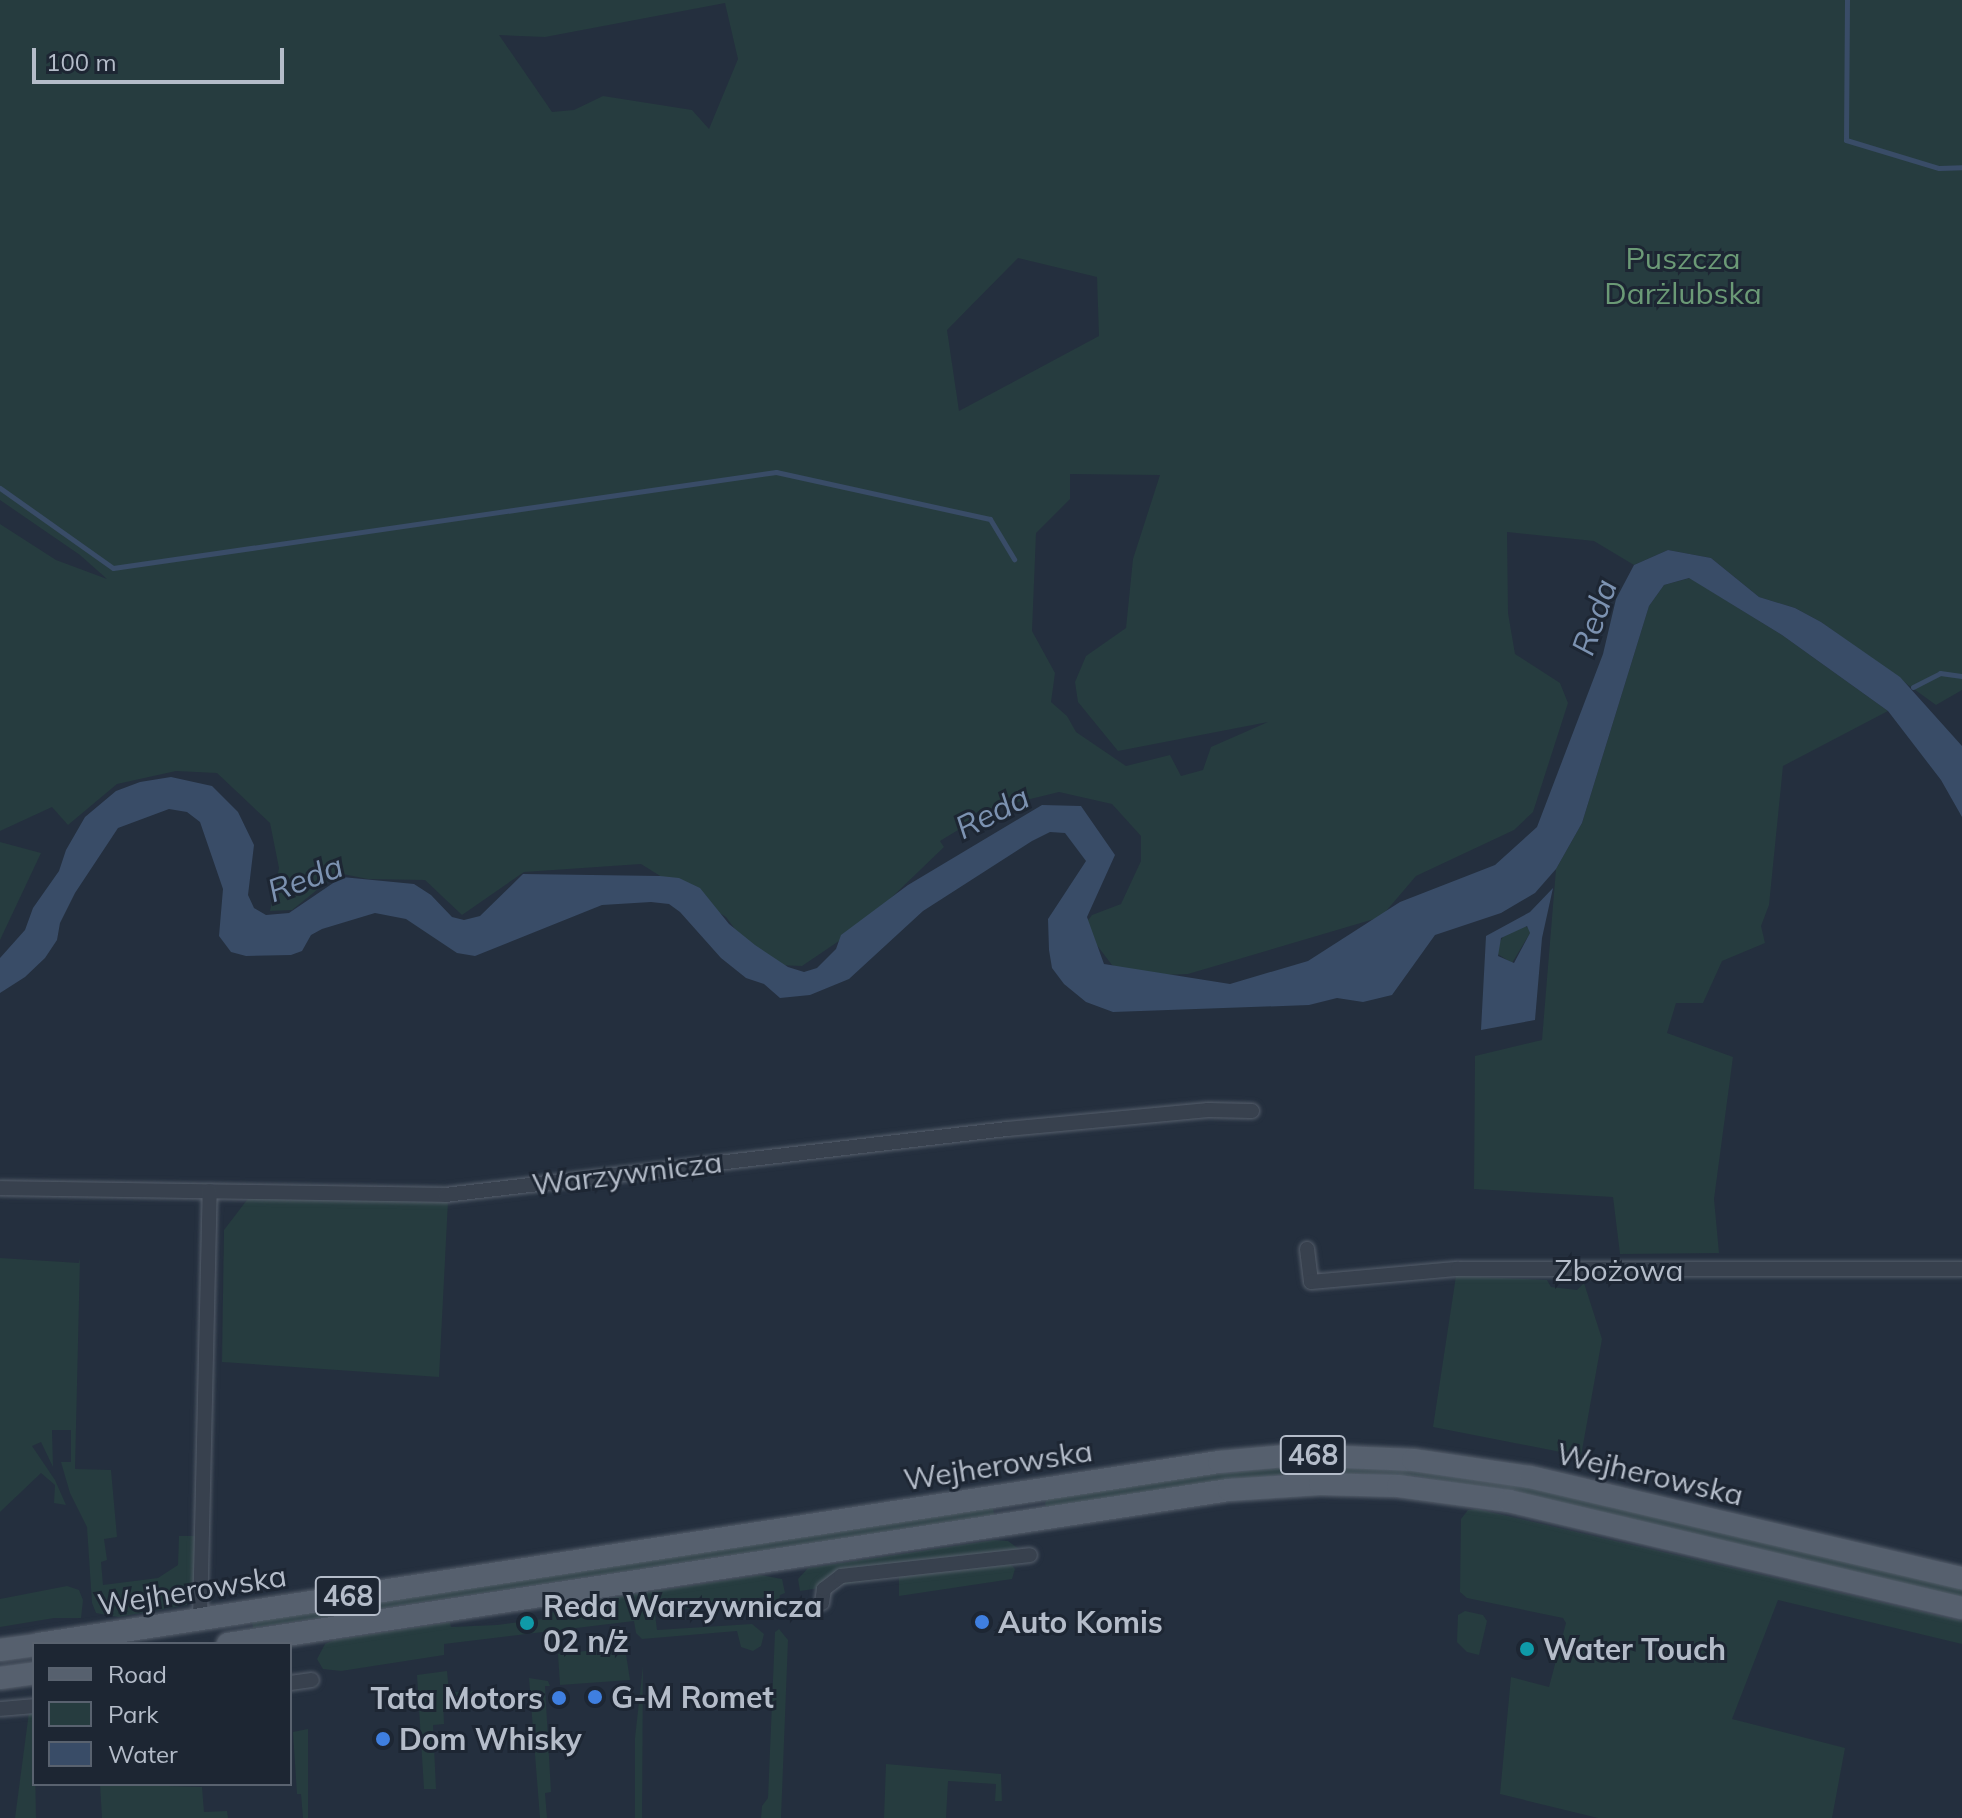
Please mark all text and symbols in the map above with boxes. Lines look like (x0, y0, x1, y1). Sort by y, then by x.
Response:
scale bar (36, 32, 288, 82)
text: 100 m (46, 47, 117, 77)
park label: Puszcza Darżlubska (1604, 240, 1762, 310)
water label: Reda (1563, 574, 1625, 660)
water label: Reda (949, 777, 1035, 847)
water label: Reda (262, 846, 348, 910)
street label: Warzywnicza (530, 1143, 724, 1203)
street label: Zbożowa (1555, 1252, 1683, 1288)
road number: 468 (1279, 1431, 1347, 1479)
street label: Wejherowska (901, 1432, 1095, 1498)
street label: Wejherowska (1553, 1435, 1747, 1513)
street label: Wejherowska (95, 1557, 289, 1623)
road number: 468 (314, 1572, 382, 1620)
place label: Reda Warzywnicza 02 n/ż (543, 1588, 822, 1658)
place label: Auto Komis (998, 1604, 1163, 1640)
marker: Auto Komis (973, 1613, 991, 1631)
marker: Reda Warzywnicza 02 n/ż (518, 1614, 536, 1632)
place label: Water Touch (1543, 1631, 1726, 1667)
marker: Water Touch (1518, 1640, 1536, 1658)
legend (32, 1642, 292, 1786)
text: Road (108, 1659, 167, 1689)
place label: G-M Romet (611, 1679, 774, 1715)
place label: Tata Motors (371, 1680, 543, 1716)
marker: G-M Romet (586, 1688, 604, 1706)
marker: Tata Motors (550, 1689, 568, 1707)
text: Park (108, 1699, 159, 1729)
place label: Dom Whisky (399, 1721, 582, 1757)
marker: Dom Whisky (374, 1730, 392, 1748)
text: Water (108, 1739, 178, 1769)

